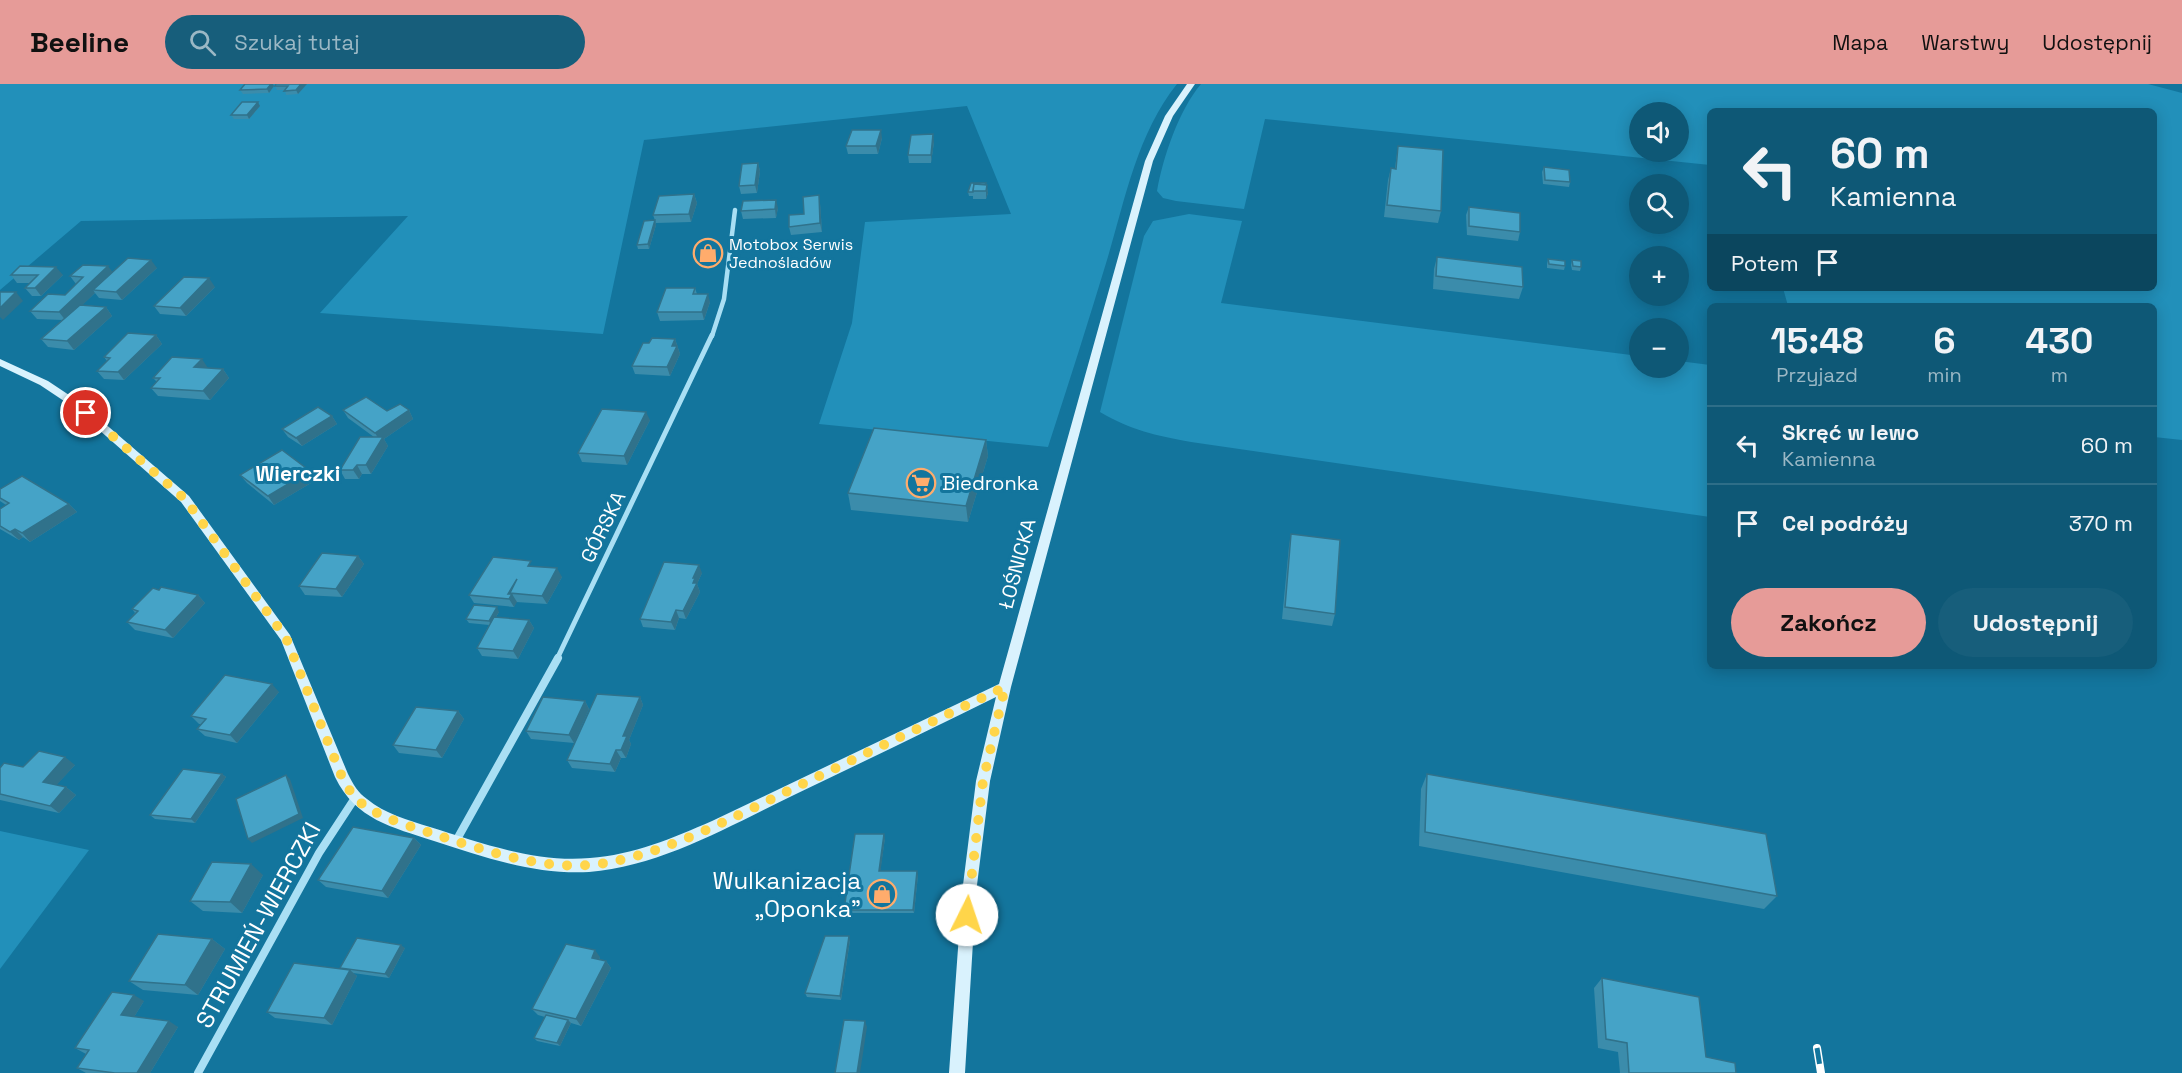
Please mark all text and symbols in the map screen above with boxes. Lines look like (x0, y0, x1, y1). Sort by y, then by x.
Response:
search box (165, 15, 585, 69)
text: Beeline (30, 24, 129, 60)
icon: search (186, 26, 219, 59)
text: Szukaj tutaj (234, 28, 360, 56)
text: Mapa (1832, 29, 1888, 56)
text: Warstwy (1921, 29, 2009, 56)
text: Udostępnij (2042, 29, 2152, 56)
map controls (1629, 102, 1689, 378)
button: sound (1629, 102, 1689, 162)
text: 60 m (1830, 127, 1930, 180)
icon: left (1731, 132, 1809, 210)
button: search (1629, 174, 1689, 234)
text: Kamienna (1830, 179, 1956, 214)
place label: Motobox Serwis Jednośladów (729, 234, 853, 273)
shop icon: Motobox Serwis Jednośladów (692, 237, 724, 269)
button: + (1629, 246, 1689, 306)
icon: arrive (1811, 246, 1844, 279)
text: Potem (1731, 249, 1799, 277)
button: − (1629, 318, 1689, 378)
text: 15:48 (1771, 318, 1864, 364)
text: 6 (1933, 318, 1956, 364)
text: 430 (2025, 318, 2093, 364)
text: Przyjazd (1776, 362, 1858, 388)
text: min (1927, 362, 1962, 388)
text: m (2051, 362, 2068, 388)
pin (60, 387, 111, 438)
icon: arrive (69, 396, 102, 429)
text: Skręć w lewo (1782, 418, 1919, 446)
icon: left (1731, 429, 1764, 462)
text: 60 m (2081, 431, 2133, 459)
text: Kamienna (1782, 446, 1876, 472)
district label: Wierczki (256, 460, 340, 487)
supermarket icon: Biedronka (905, 467, 937, 499)
place label: Biedronka (942, 470, 1039, 496)
street label: GÓRSKA (575, 487, 632, 567)
icon: arrive (1731, 507, 1764, 540)
text: Cel podróży (1782, 509, 1908, 537)
text: 370 m (2069, 509, 2133, 537)
street label: ŁOŚNICKA (992, 515, 1042, 612)
button: Zakończ (1731, 588, 1926, 657)
button: Udostępnij (1938, 588, 2133, 657)
street label: STRUMIEŃ-WIERCZKI (188, 817, 328, 1033)
place label: Wulkanizacja „Oponka” (712, 865, 861, 924)
shop icon: Wulkanizacja „Oponka” (866, 878, 898, 910)
position arrow (935, 883, 999, 947)

